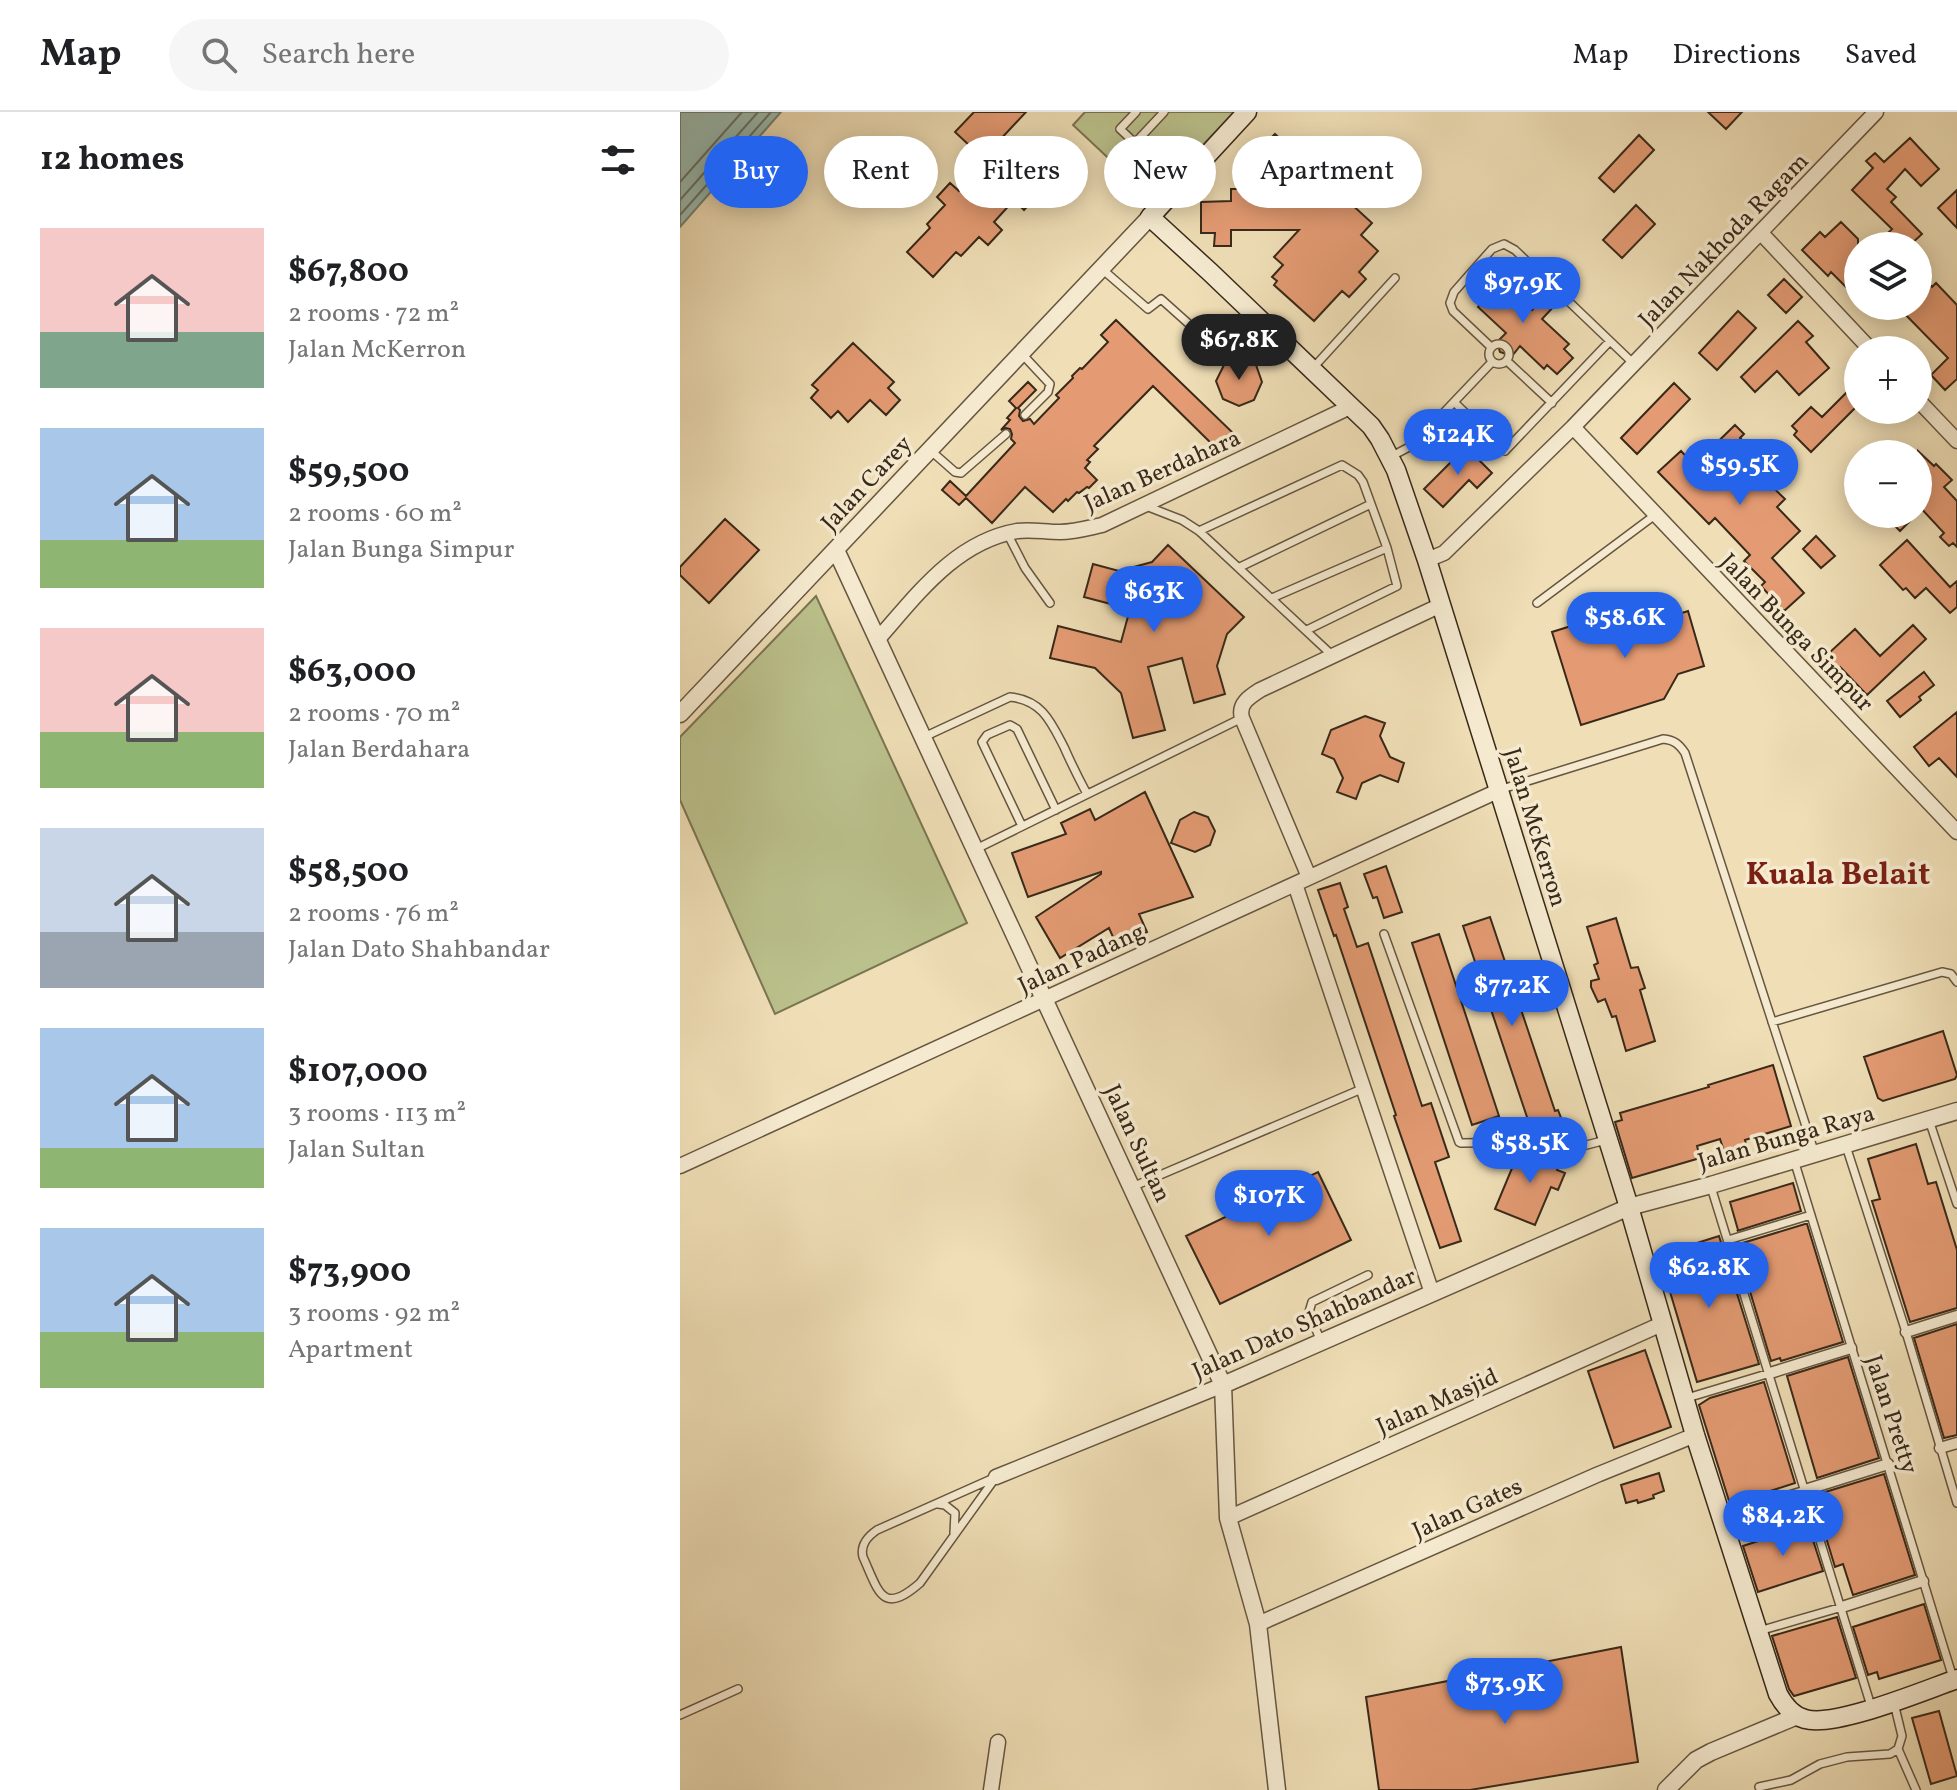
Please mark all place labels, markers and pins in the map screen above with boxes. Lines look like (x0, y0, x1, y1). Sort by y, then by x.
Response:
pin: $97.9K (1458, 257, 1588, 325)
pin: $67.8K (1174, 314, 1304, 382)
pin: $124K (1402, 409, 1514, 477)
pin: $59.5K (1675, 439, 1805, 507)
pin: $63K (1107, 566, 1201, 634)
pin: $58.6K (1560, 592, 1690, 660)
pin: $77.2K (1447, 960, 1577, 1028)
pin: $58.5K (1465, 1117, 1595, 1185)
pin: $107K (1213, 1170, 1325, 1238)
pin: $62.8K (1644, 1242, 1774, 1310)
pin: $84.2K (1718, 1490, 1848, 1558)
pin: $73.9K (1440, 1658, 1570, 1726)

